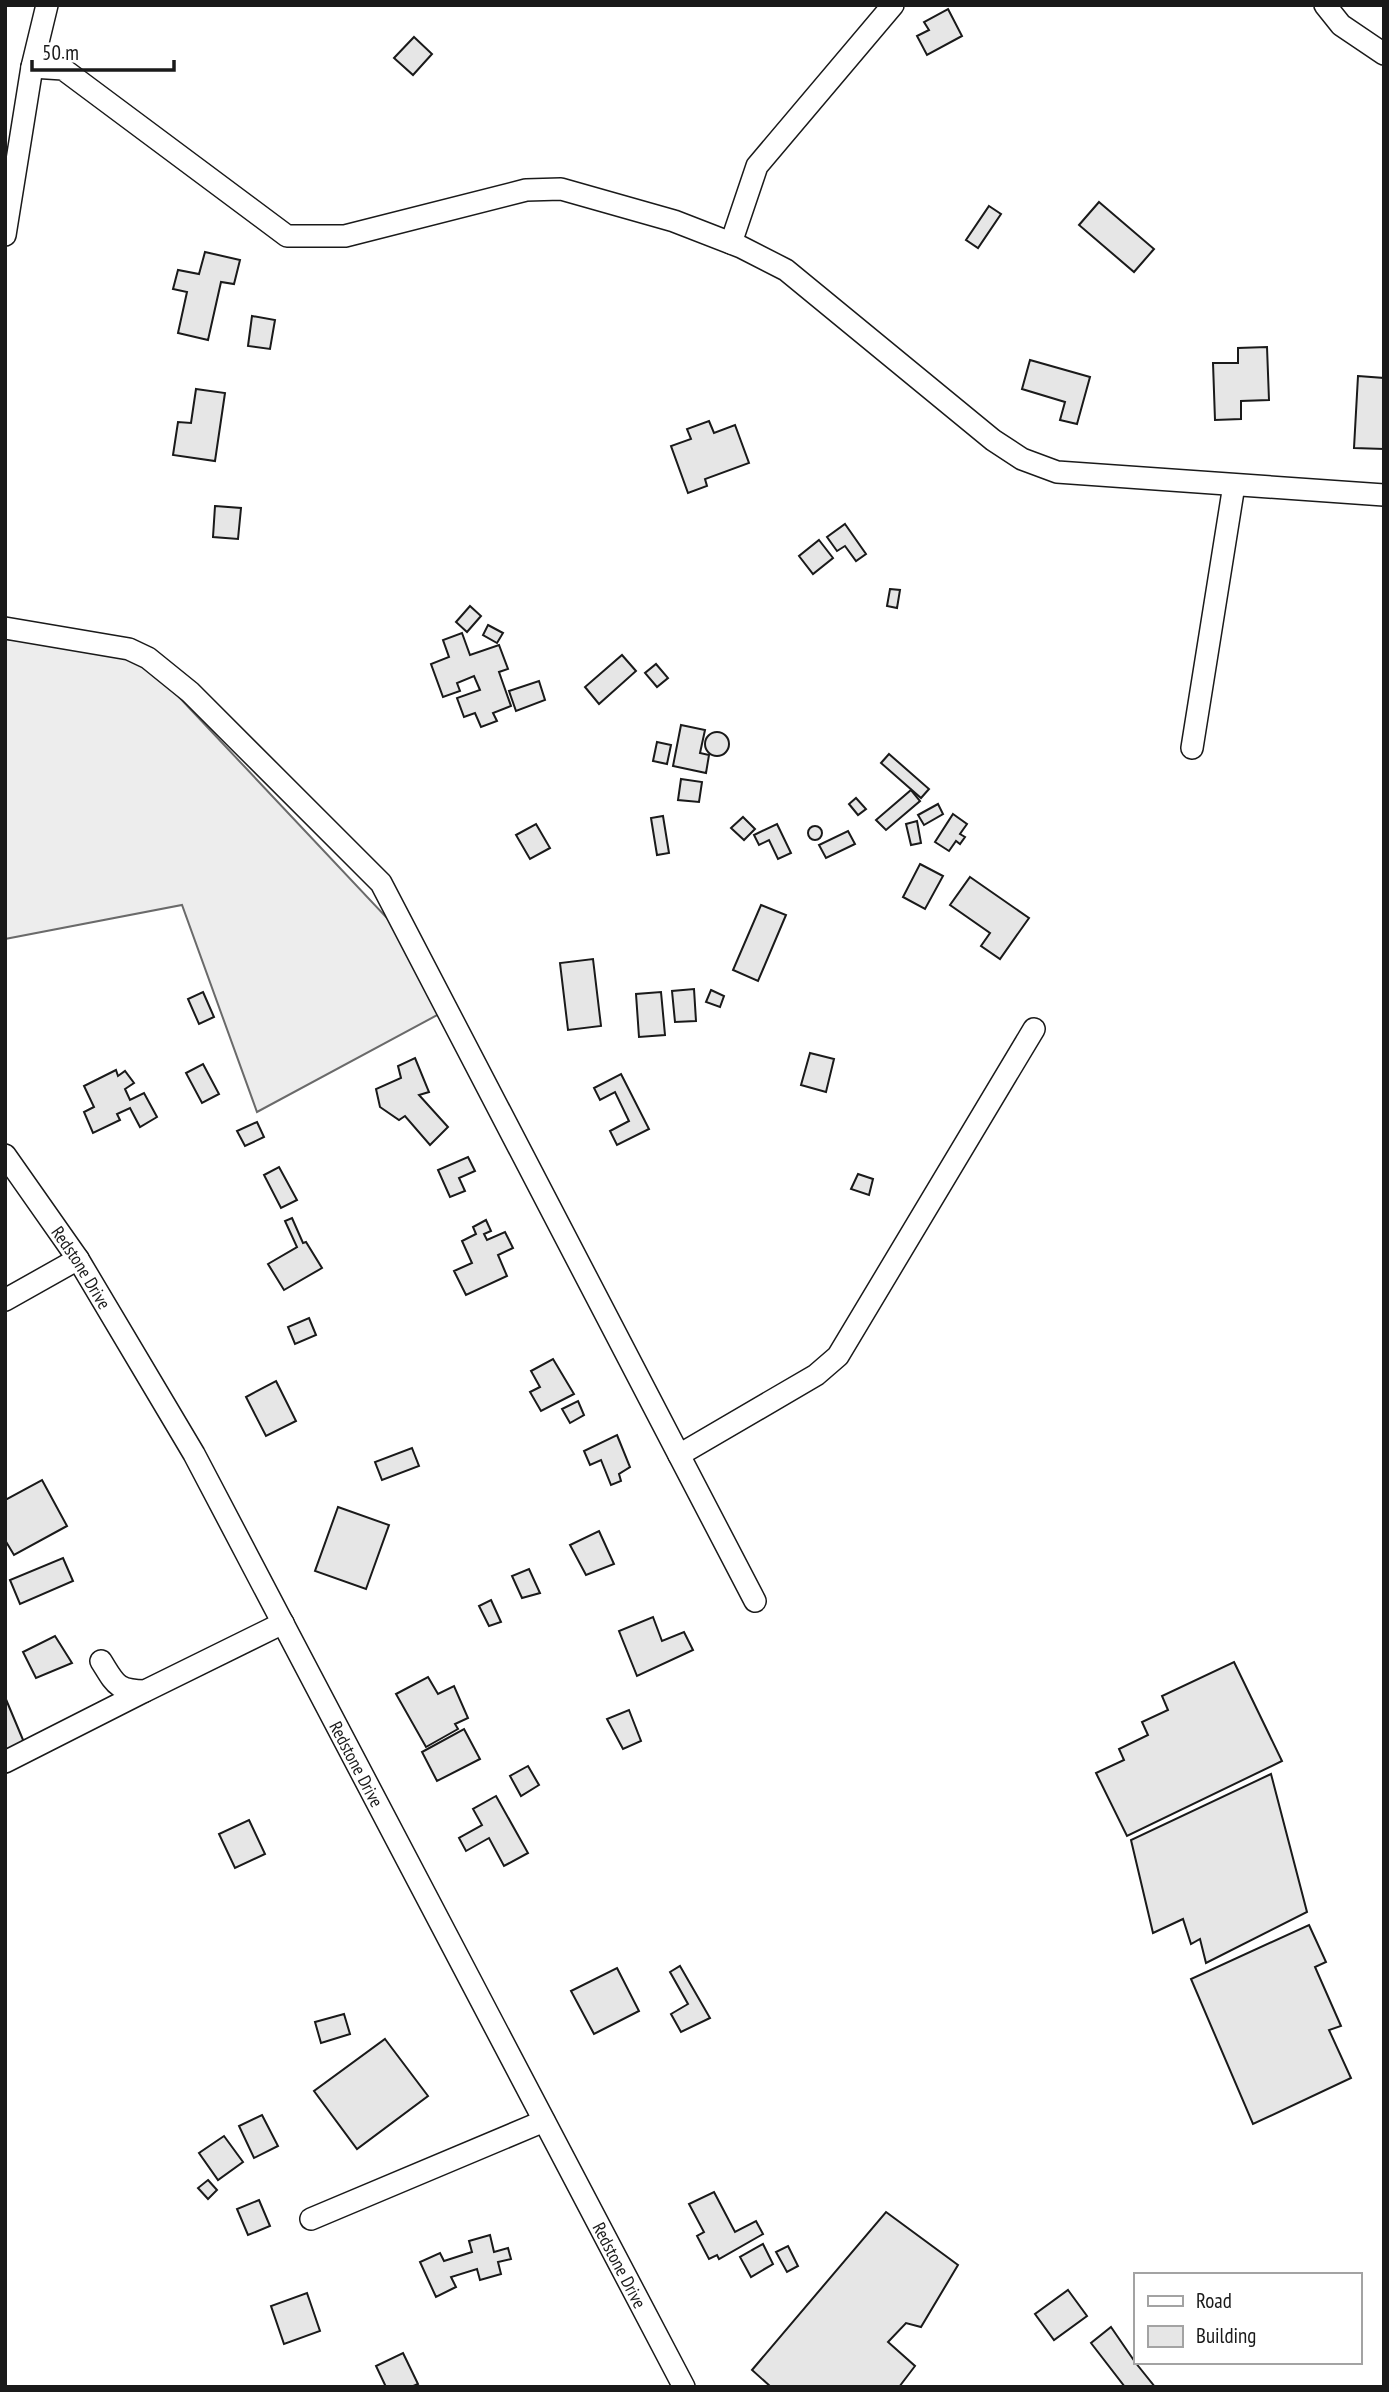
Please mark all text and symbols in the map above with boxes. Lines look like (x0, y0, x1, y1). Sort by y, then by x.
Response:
scale bar (32, 28, 173, 72)
text: 50 m (42, 39, 79, 66)
street label: Redstone Drive (47, 1221, 116, 1313)
street label: Redstone Drive (325, 1717, 389, 1811)
street label: Redstone Drive (588, 2218, 652, 2312)
legend (1134, 2273, 1361, 2364)
text: Road (1196, 2287, 1232, 2314)
text: Building (1196, 2322, 1256, 2349)

